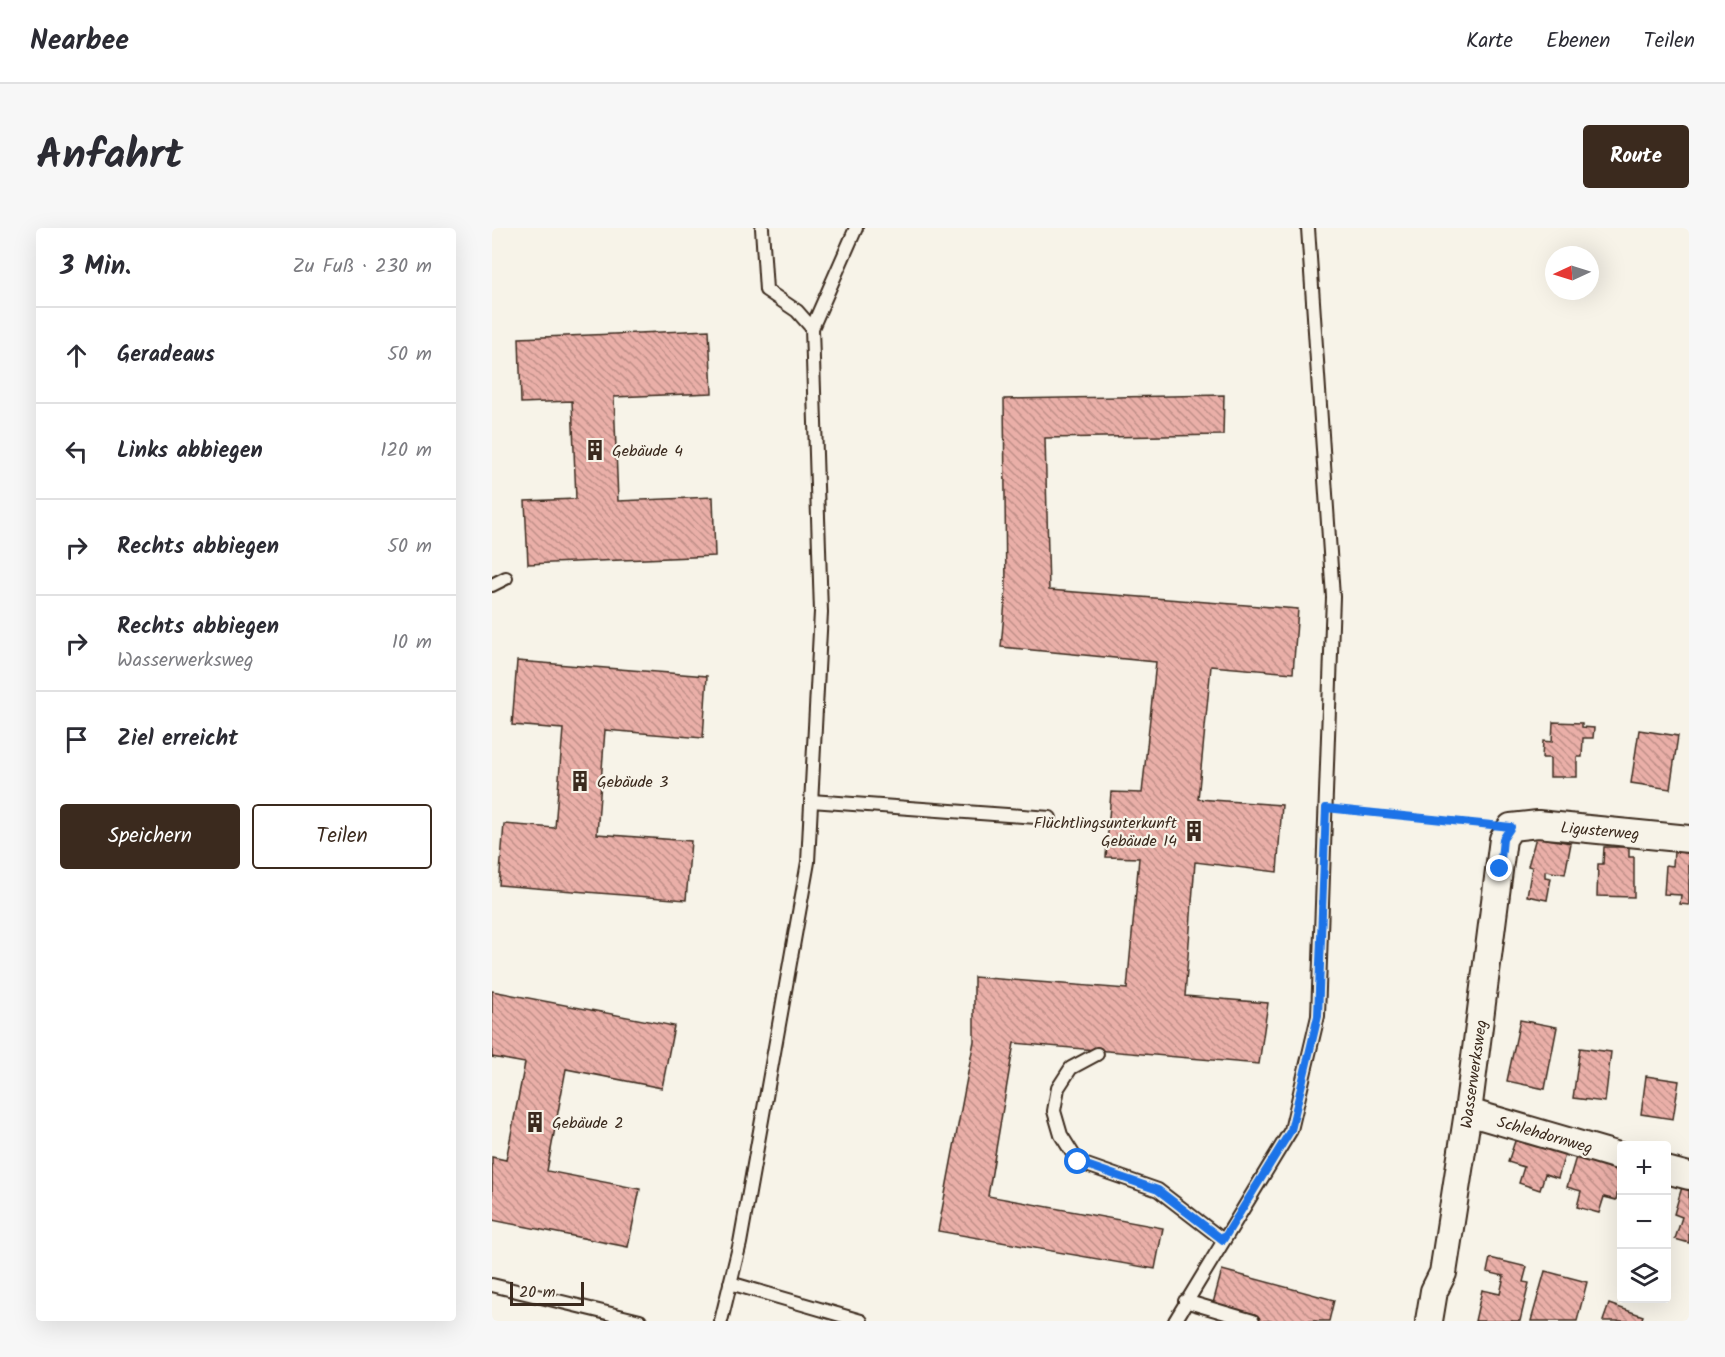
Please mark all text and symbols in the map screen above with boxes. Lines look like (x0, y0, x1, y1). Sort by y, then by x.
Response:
text: Nearbee (30, 19, 129, 64)
text: Karte (1466, 25, 1513, 58)
text: Ebenen (1546, 25, 1611, 58)
text: Teilen (1644, 25, 1695, 58)
text: Anfahrt (36, 123, 183, 190)
button: Route (1583, 125, 1689, 188)
text: 3 Min. (60, 246, 131, 288)
north arrow (1545, 246, 1599, 300)
text: Zu Fuß · 230 m (292, 251, 432, 283)
text: Geradeaus (117, 338, 215, 373)
icon: ahead (60, 339, 93, 372)
text: 50 m (387, 339, 432, 371)
text: Links abbiegen (117, 434, 263, 469)
icon: left (60, 435, 93, 468)
text: 120 m (380, 435, 432, 467)
building icon: Gebäude 4 (583, 438, 607, 462)
place label: Gebäude 4 (612, 439, 683, 464)
text: Rechts abbiegen (117, 530, 279, 565)
icon: right (60, 531, 93, 564)
text: 50 m (387, 531, 432, 563)
text: Rechts abbiegen (117, 610, 279, 645)
icon: right (60, 627, 93, 660)
text: 10 m (392, 627, 432, 659)
text: Wasserwerksweg (117, 645, 254, 677)
text: Ziel erreicht (117, 722, 238, 757)
icon: arrive (60, 723, 93, 756)
building icon: Gebäude 3 (568, 769, 592, 793)
place label: Gebäude 3 (597, 770, 668, 795)
button: Speichern (60, 804, 240, 869)
button: Teilen (252, 804, 432, 869)
place label: Flüchtlingsunterkunft Gebäude 14 (1034, 811, 1178, 854)
street label: Ligusterweg (1559, 816, 1640, 847)
building icon: Flüchtlingsunterkunft Gebäude 14 (1182, 819, 1206, 843)
route end (1486, 855, 1512, 881)
street label: Wasserwerksweg (1455, 1018, 1494, 1130)
building icon: Gebäude 2 (523, 1110, 547, 1134)
street label: Schlehdornweg (1494, 1110, 1595, 1161)
place label: Gebäude 2 (552, 1111, 624, 1136)
map controls (1617, 1141, 1671, 1303)
button: + (1617, 1141, 1671, 1195)
route start (1064, 1148, 1090, 1174)
button: − (1617, 1195, 1671, 1249)
button: layers (1617, 1249, 1671, 1303)
scale bar (510, 1279, 584, 1306)
text: 20 m (519, 1280, 555, 1305)

